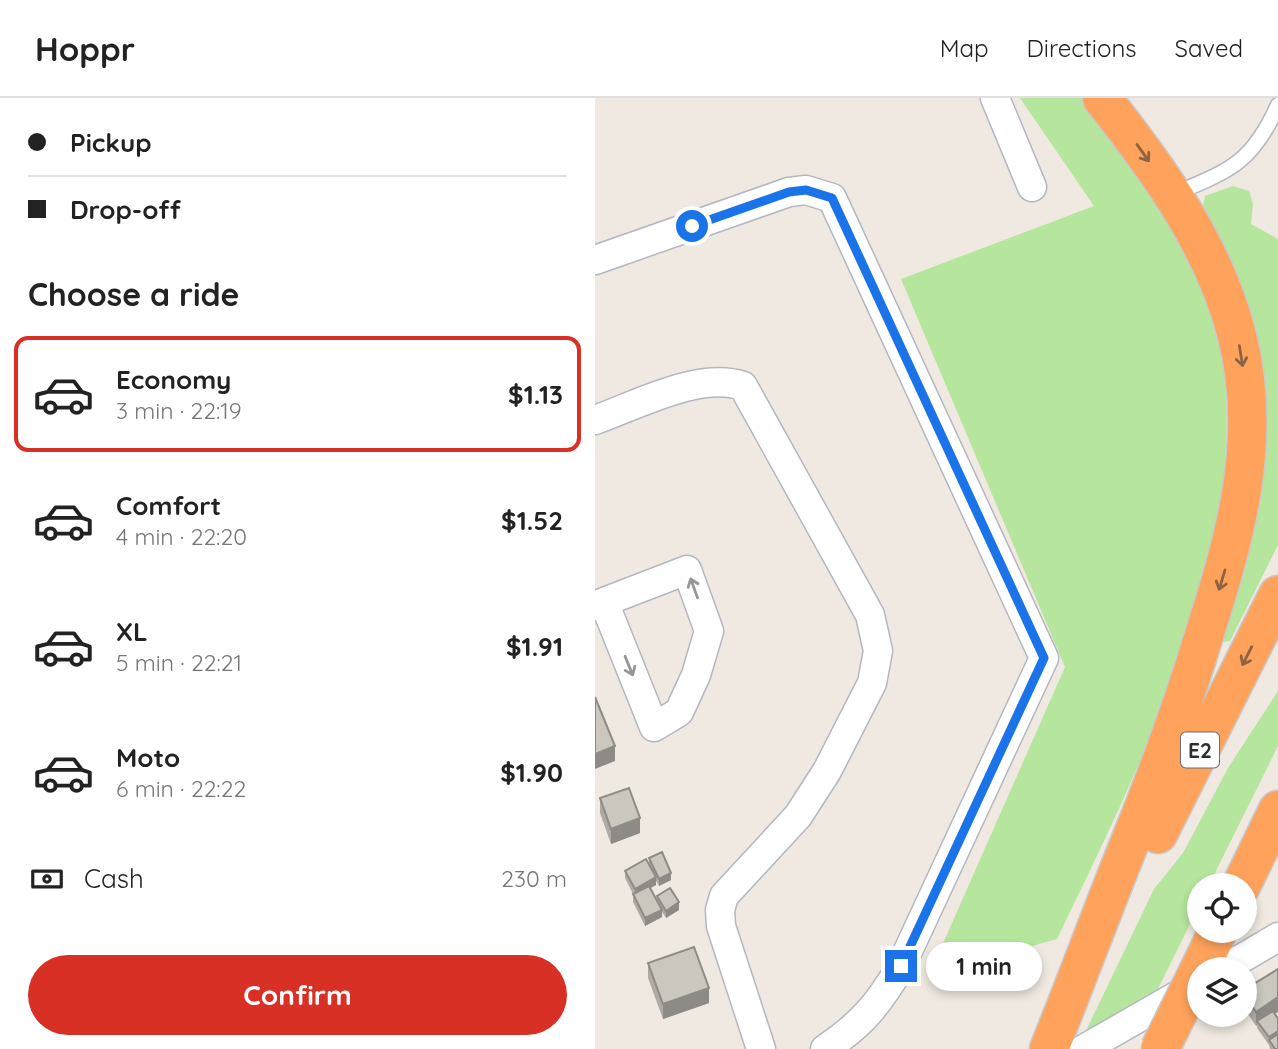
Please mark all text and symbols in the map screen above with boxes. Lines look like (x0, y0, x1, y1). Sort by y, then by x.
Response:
text: Hoppr (35, 28, 135, 69)
text: Map (940, 33, 989, 63)
text: Directions (1027, 33, 1137, 63)
text: Saved (1175, 33, 1243, 63)
text: Pickup (70, 126, 152, 159)
one-way arrow (1136, 143, 1150, 162)
text: Drop-off (70, 193, 181, 226)
route start (676, 210, 708, 242)
text: Choose a ride (28, 274, 240, 314)
one-way arrow (1235, 344, 1248, 367)
icon: car (32, 363, 95, 426)
text: Economy (116, 363, 231, 396)
text: $1.13 (508, 378, 563, 411)
text: 3 min · 22:19 (116, 396, 242, 425)
icon: car (32, 489, 95, 552)
text: Comfort (116, 489, 221, 522)
text: $1.52 (501, 504, 563, 537)
text: 4 min · 22:20 (116, 522, 247, 551)
one-way arrow (1214, 569, 1227, 591)
one-way arrow (686, 578, 699, 600)
icon: car (32, 615, 95, 678)
text: XL (116, 615, 148, 648)
text: $1.91 (506, 630, 563, 663)
one-way arrow (1240, 645, 1254, 666)
text: 5 min · 22:21 (116, 648, 242, 677)
one-way arrow (623, 654, 636, 676)
road number: E2 (1181, 732, 1219, 768)
icon: car (32, 741, 95, 804)
text: Moto (116, 741, 180, 774)
text: $1.90 (500, 756, 563, 789)
text: 6 min · 22:22 (116, 774, 246, 803)
icon: cash (28, 860, 66, 898)
text: Cash (84, 862, 144, 895)
text: 230 m (501, 864, 567, 893)
map controls (1187, 873, 1257, 1027)
button: locate (1187, 873, 1257, 943)
callout: 1 min (925, 942, 1041, 990)
route end (885, 950, 917, 982)
text: 1 min (956, 952, 1012, 981)
button: Confirm (28, 955, 567, 1035)
button: layers (1187, 957, 1257, 1027)

